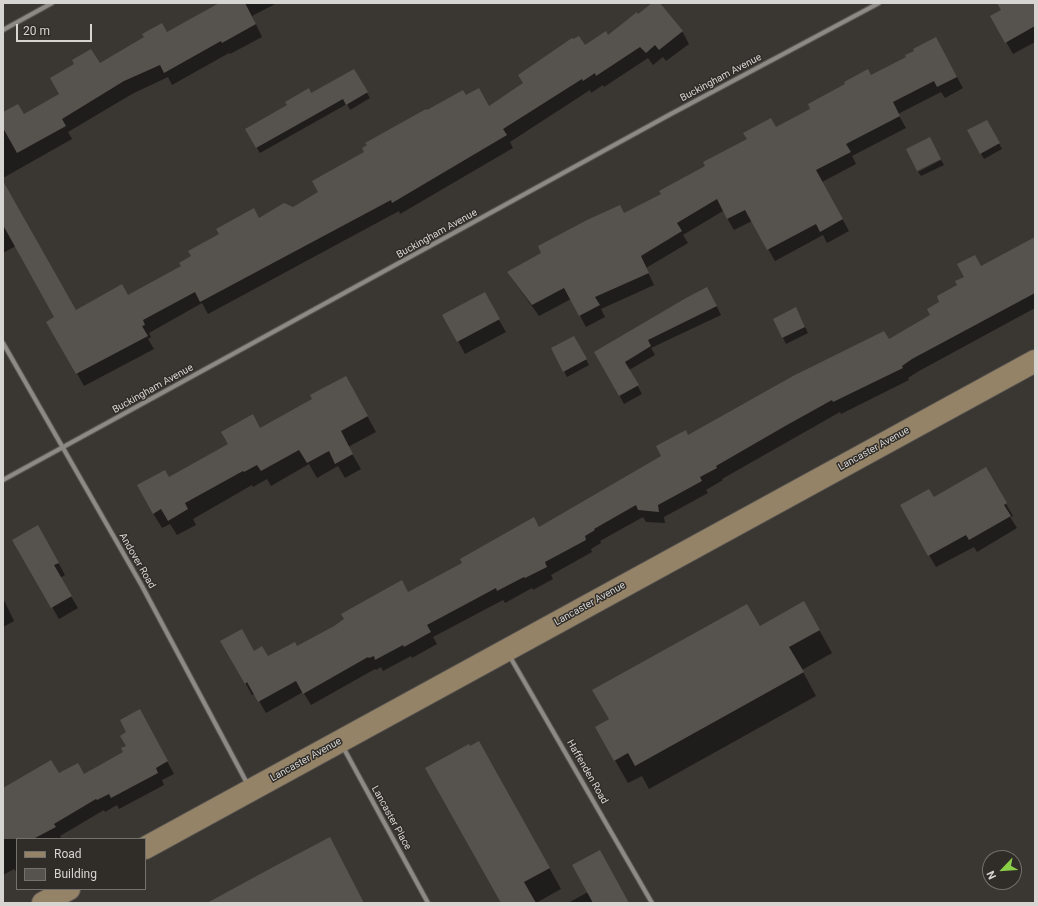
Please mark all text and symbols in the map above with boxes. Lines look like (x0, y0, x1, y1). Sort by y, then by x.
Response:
scale bar (18, 16, 94, 42)
text: 20 m (23, 24, 50, 38)
street label: Buckingham Avenue (678, 51, 764, 105)
street label: Buckingham Avenue (395, 207, 479, 261)
street label: Buckingham Avenue (111, 362, 195, 416)
street label: Lancaster Avenue (836, 425, 912, 473)
street label: Andover Road (116, 531, 158, 591)
street label: Lancaster Avenue (552, 580, 628, 628)
street label: Lancaster Avenue (268, 736, 344, 784)
street label: Haffenden Road (564, 738, 610, 806)
street label: Lancaster Place (368, 784, 414, 852)
legend (16, 838, 146, 890)
text: Road (54, 847, 82, 861)
north arrow (982, 850, 1022, 890)
text: Building (54, 867, 97, 881)
text: N (984, 869, 999, 881)

